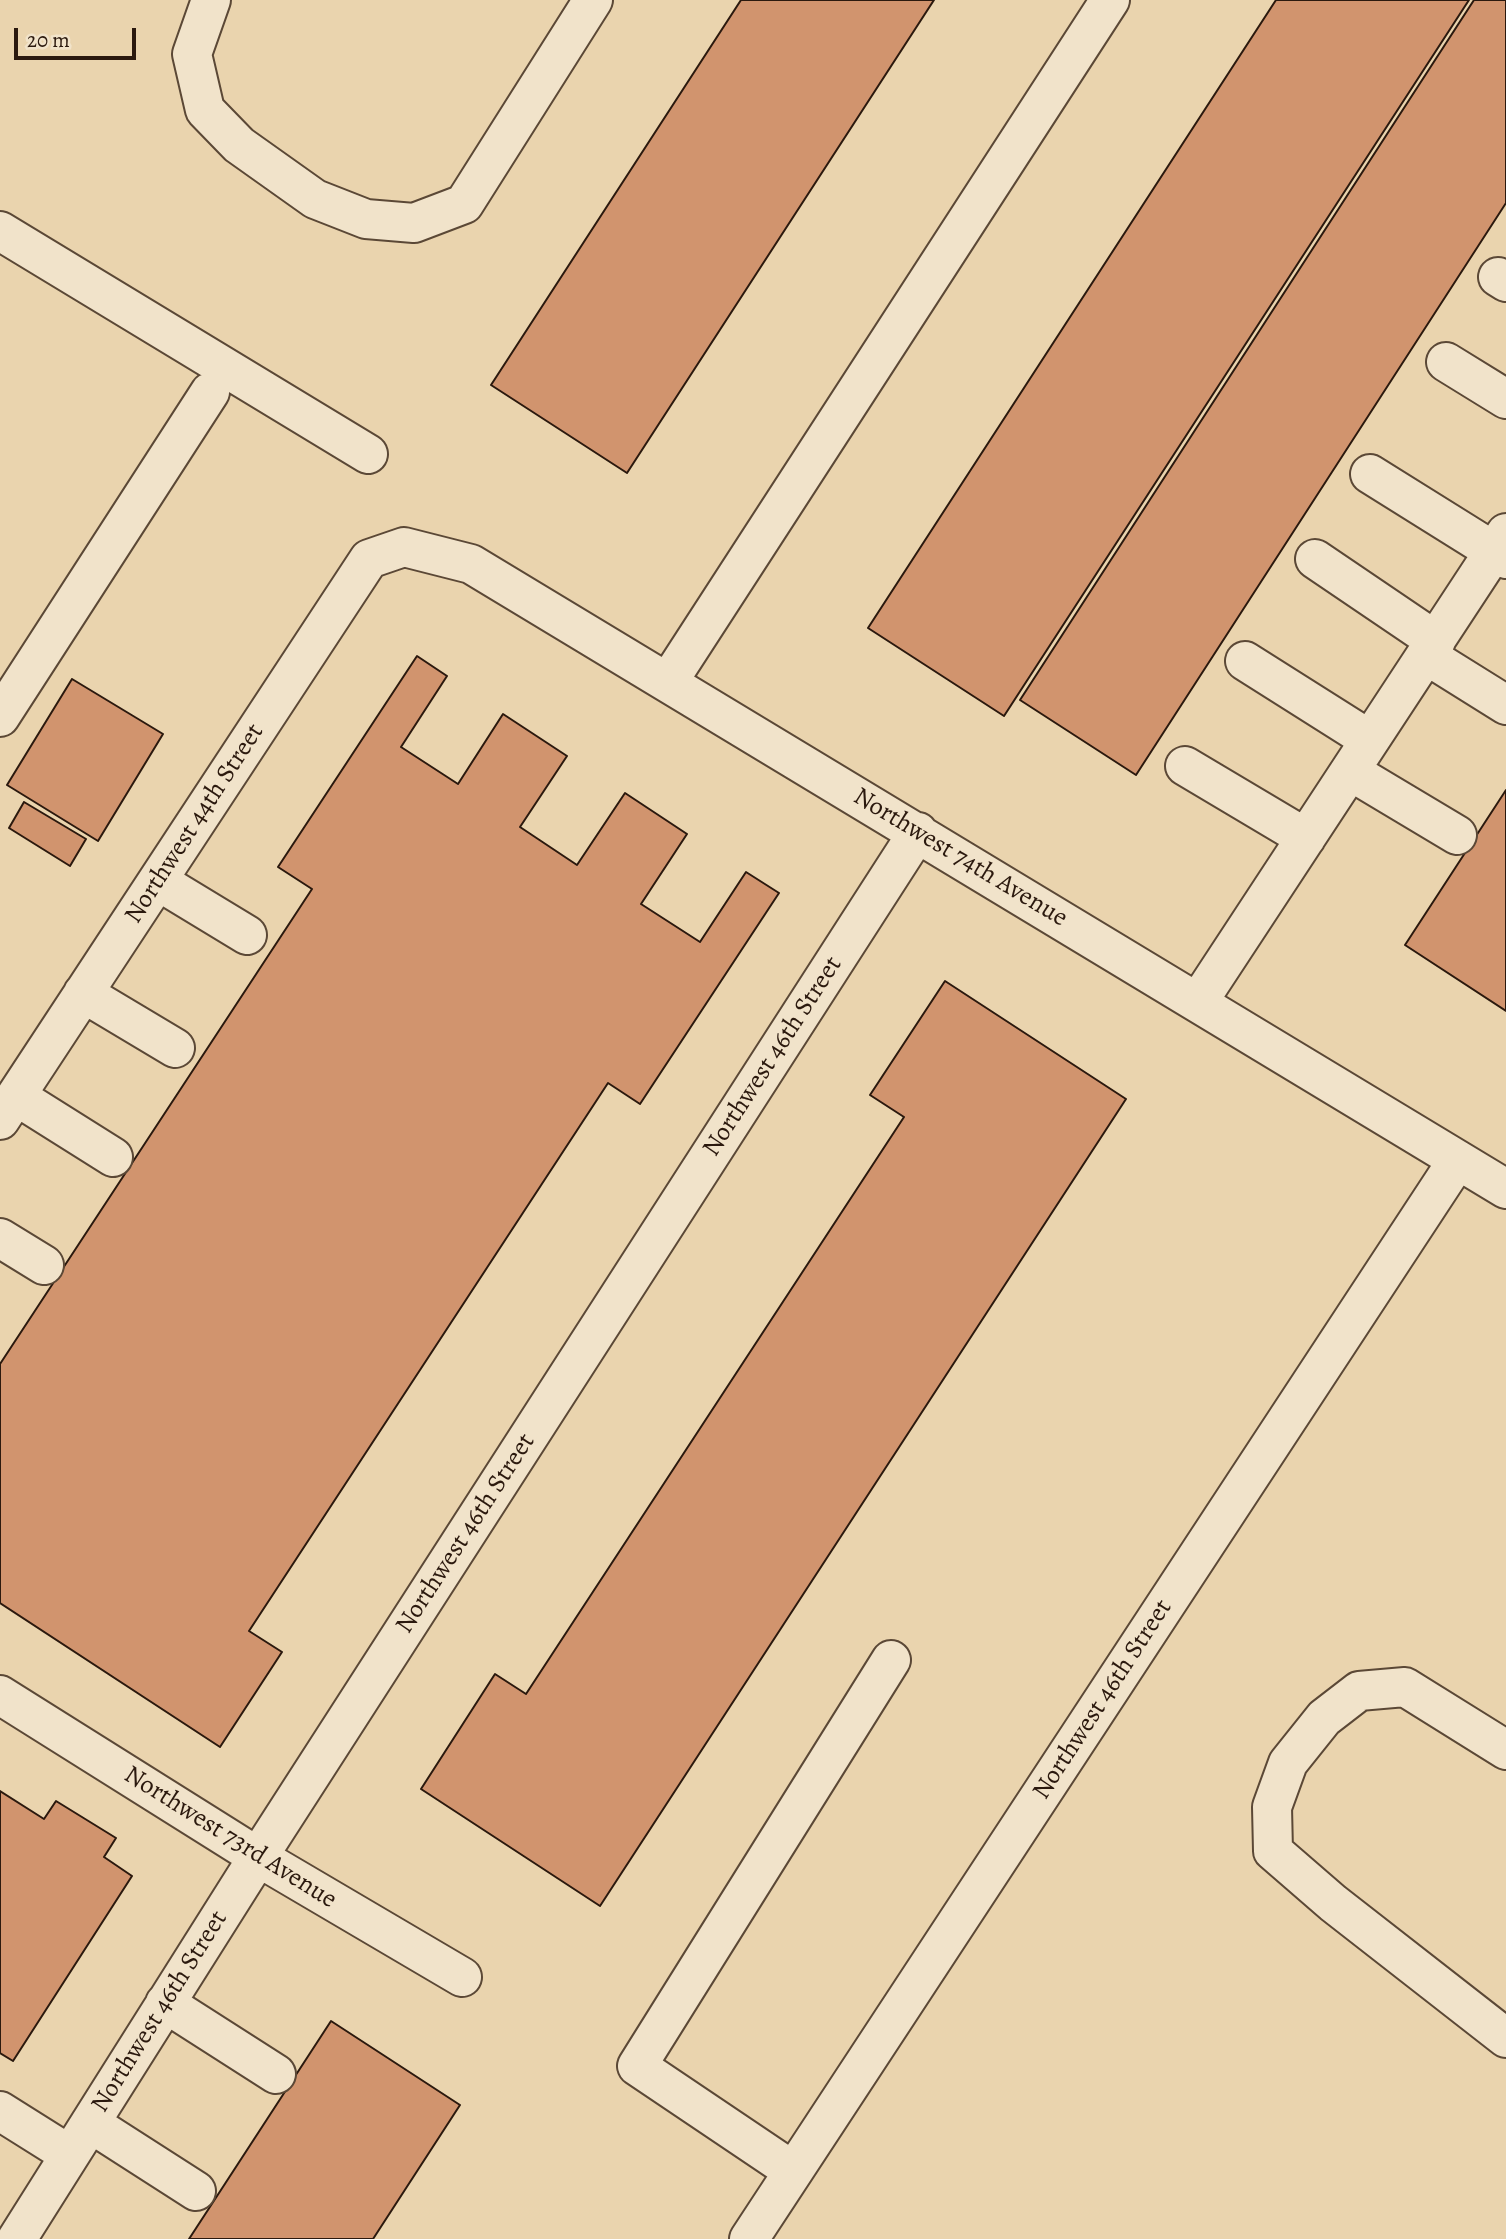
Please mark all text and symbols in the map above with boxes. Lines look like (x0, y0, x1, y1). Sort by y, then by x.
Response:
scale bar (18, 14, 140, 58)
text: 20 m (27, 26, 70, 54)
street label: Northwest 44th Street (119, 718, 271, 930)
street label: Northwest 74th Avenue (847, 782, 1073, 934)
street label: Northwest 46th Street (697, 951, 849, 1163)
street label: Northwest 46th Street (390, 1428, 542, 1640)
street label: Northwest 46th Street (1027, 1594, 1179, 1806)
street label: Northwest 73rd Avenue (118, 1760, 342, 1916)
street label: Northwest 46th Street (85, 1905, 235, 2119)

